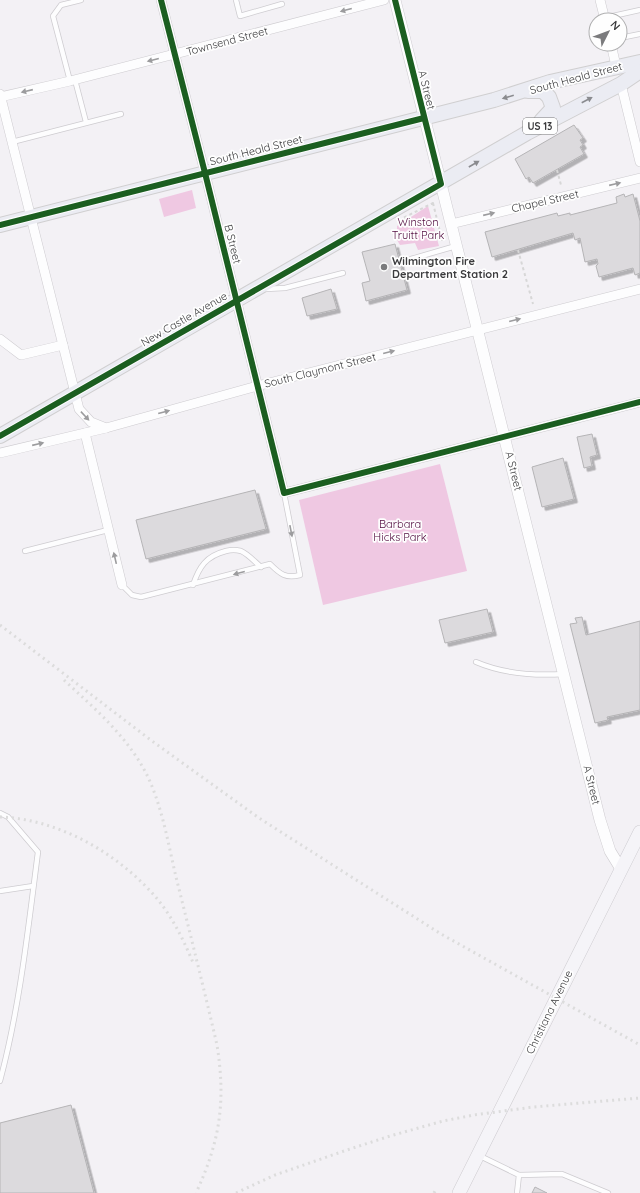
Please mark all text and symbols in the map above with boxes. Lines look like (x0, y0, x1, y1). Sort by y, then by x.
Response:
one-way arrow (340, 7, 352, 13)
north arrow (588, 12, 628, 52)
text: N (608, 18, 623, 33)
street label: Townsend Street (185, 23, 270, 59)
one-way arrow (147, 57, 159, 63)
street label: South Heald Street (528, 59, 624, 97)
street label: A Street (415, 69, 439, 111)
one-way arrow (20, 88, 32, 94)
one-way arrow (502, 94, 514, 100)
one-way arrow (582, 97, 593, 103)
road number: US 13 (523, 118, 557, 134)
street label: South Heald Street (208, 132, 304, 168)
one-way arrow (468, 160, 480, 167)
one-way arrow (609, 181, 622, 187)
street label: Chapel Street (510, 186, 580, 216)
one-way arrow (483, 211, 495, 217)
park label: Winston Truitt Park (392, 215, 444, 242)
street label: B Street (221, 223, 245, 265)
place label: Wilmington Fire Department Station 2 (392, 254, 508, 281)
marker: Wilmington Fire Department Station 2 (379, 262, 389, 272)
street label: New Castle Avenue (138, 289, 230, 349)
one-way arrow (509, 317, 522, 323)
street label: South Claymont Street (263, 349, 378, 391)
one-way arrow (383, 349, 396, 355)
one-way arrow (158, 409, 170, 415)
one-way arrow (80, 411, 89, 421)
one-way arrow (32, 440, 44, 446)
street label: A Street (502, 450, 526, 492)
park label: Barbara Hicks Park (373, 517, 427, 544)
one-way arrow (289, 525, 295, 537)
one-way arrow (112, 551, 118, 563)
one-way arrow (233, 570, 245, 576)
street label: A Street (580, 764, 604, 806)
street label: Christiana Avenue (523, 968, 575, 1056)

